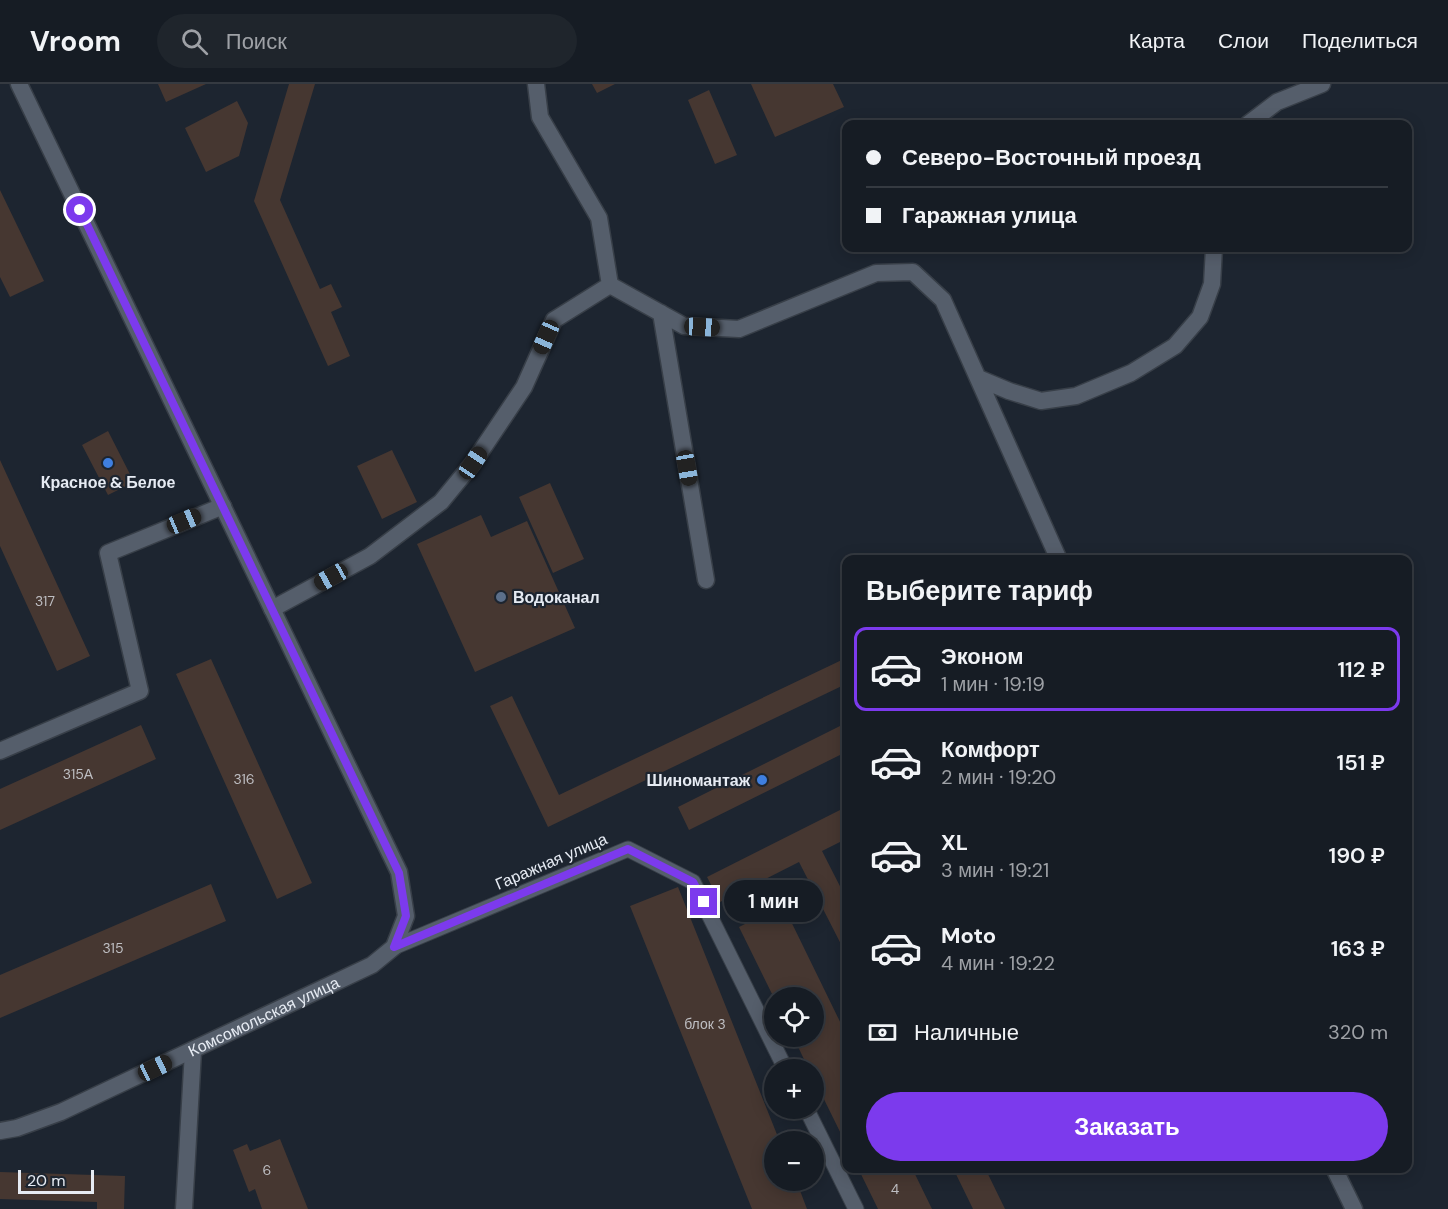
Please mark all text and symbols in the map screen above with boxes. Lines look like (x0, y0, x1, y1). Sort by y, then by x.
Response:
search box (157, 14, 577, 68)
text: Vroom (30, 23, 121, 60)
icon: search (178, 25, 211, 58)
text: Поиск (226, 27, 287, 56)
text: Карта (1129, 27, 1185, 55)
text: Слои (1218, 27, 1269, 55)
text: Поделиться (1302, 27, 1418, 55)
text: Северо-Восточный проезд (902, 143, 1201, 172)
route start (66, 196, 93, 223)
text: Гаражная улица (902, 201, 1077, 230)
car (530, 317, 562, 357)
car (684, 317, 720, 337)
car (455, 443, 491, 483)
car (675, 449, 699, 487)
marker: Красное & Белое (101, 456, 115, 470)
place label: Красное & Белое (41, 472, 175, 493)
car (164, 506, 204, 536)
car (311, 560, 351, 594)
text: Выберите тариф (866, 573, 1093, 608)
place label: Водоканал (513, 587, 600, 608)
marker: Водоканал (494, 590, 508, 604)
house number: 317 (35, 592, 55, 610)
icon: car (869, 642, 923, 696)
text: Эконом (941, 642, 1024, 671)
text: 112 ₽ (1337, 655, 1385, 684)
text: 1 мин · 19:19 (941, 671, 1045, 697)
icon: car (869, 735, 923, 789)
text: Комфорт (941, 735, 1040, 764)
text: 151 ₽ (1337, 748, 1385, 777)
text: 2 мин · 19:20 (941, 764, 1056, 790)
house number: 315А (63, 765, 94, 783)
house number: 316 (233, 770, 255, 788)
place label: Шиномантаж (647, 770, 751, 791)
marker: Шиномантаж (755, 773, 769, 787)
street label: Гаражная улица (492, 828, 611, 895)
icon: car (869, 828, 923, 882)
text: XL (941, 828, 968, 857)
text: 190 ₽ (1329, 841, 1385, 870)
text: 3 мин · 19:21 (941, 857, 1049, 883)
callout: 1 мин (725, 881, 824, 923)
route end (690, 888, 717, 915)
text: 1 мин (748, 888, 799, 914)
icon: car (869, 921, 923, 975)
text: Moto (941, 921, 996, 950)
text: 163 ₽ (1331, 934, 1385, 963)
house number: 315 (103, 939, 123, 957)
text: 4 мин · 19:22 (941, 950, 1055, 976)
street label: Комсомольская улица (185, 972, 343, 1061)
map controls (764, 987, 824, 1191)
button: locate (764, 987, 824, 1047)
house number: блок 3 (684, 1015, 726, 1033)
icon: cash (866, 1016, 899, 1049)
text: Наличные (914, 1018, 1019, 1047)
text: 320 m (1328, 1019, 1388, 1045)
car (135, 1052, 175, 1084)
button: + (764, 1059, 824, 1119)
button: Заказать (866, 1092, 1388, 1161)
button: − (764, 1131, 824, 1191)
house number: 6 (263, 1161, 271, 1179)
scale bar (18, 1167, 94, 1194)
text: 20 m (27, 1170, 66, 1191)
house number: 4 (891, 1180, 900, 1198)

